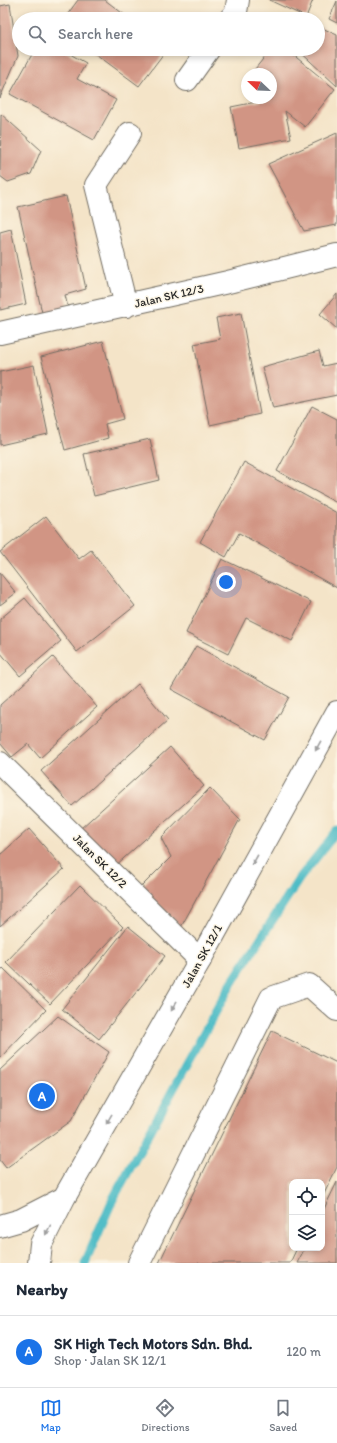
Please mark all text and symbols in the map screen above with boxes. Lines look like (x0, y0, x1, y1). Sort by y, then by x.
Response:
search box (12, 12, 325, 56)
icon: search (26, 23, 48, 45)
text: Search here (58, 25, 133, 43)
north arrow (241, 68, 277, 104)
street label: Jalan SK 12/3 (133, 281, 206, 311)
your location (216, 572, 236, 592)
one-way arrow (315, 740, 322, 752)
street label: Jalan SK 12/2 (70, 831, 130, 891)
one-way arrow (252, 854, 259, 866)
street label: Jalan SK 12/1 (179, 922, 225, 990)
one-way arrow (170, 1000, 177, 1012)
pin: A (29, 1081, 55, 1111)
one-way arrow (106, 1113, 113, 1125)
map controls (289, 1179, 325, 1251)
button: locate (289, 1179, 325, 1215)
button: layers (289, 1215, 325, 1251)
one-way arrow (45, 1224, 51, 1235)
text: Nearby (16, 1279, 68, 1299)
text: SK High Tech Motors Sdn. Bhd. (54, 1335, 252, 1353)
text: A (25, 1344, 33, 1359)
text: 120 m (286, 1344, 321, 1359)
text: Shop · Jalan SK 12/1 (54, 1353, 166, 1368)
tab: Map (40, 1397, 62, 1434)
tab: Directions (141, 1397, 190, 1434)
tab: Saved (269, 1397, 297, 1434)

